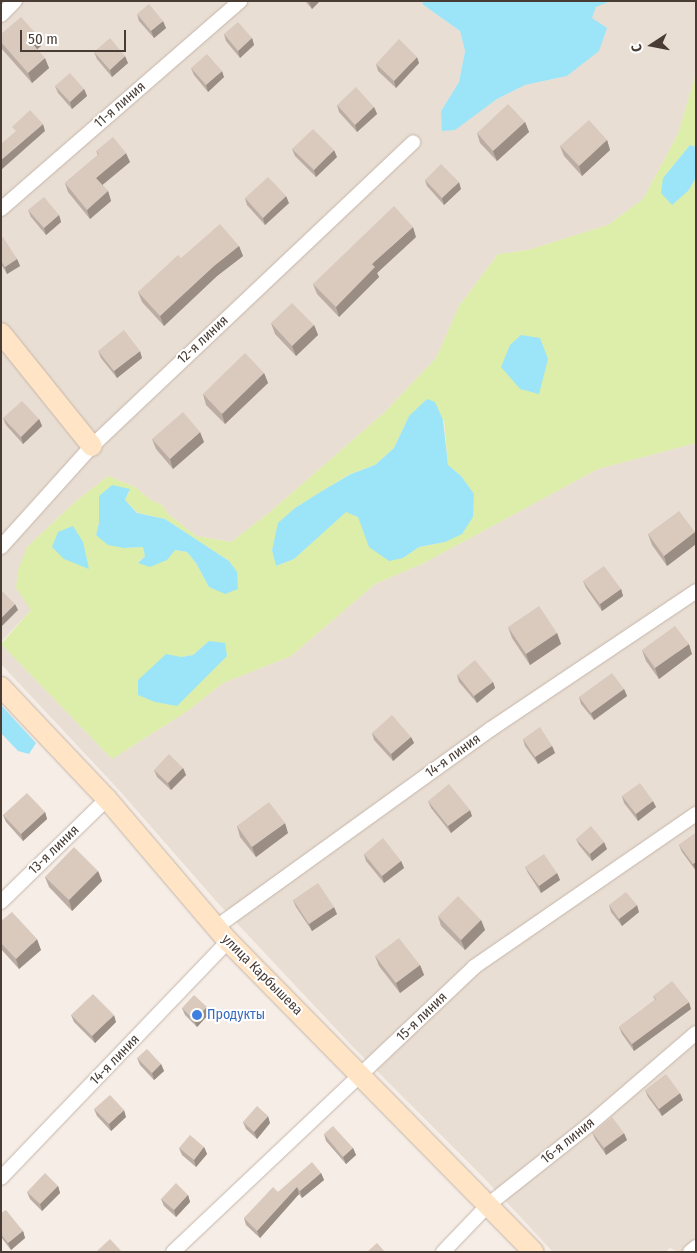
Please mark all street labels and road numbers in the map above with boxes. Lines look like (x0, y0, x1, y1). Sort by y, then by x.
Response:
street label: 11-я линия (91, 78, 149, 132)
street label: 12-я линия (174, 312, 232, 368)
street label: 14-я линия (422, 730, 484, 782)
street label: 13-я линия (25, 822, 83, 878)
street label: улица Карбышева (218, 931, 306, 1019)
street label: 15-я линия (393, 989, 451, 1045)
street label: 14-я линия (87, 1031, 143, 1089)
street label: 16-я линия (538, 1114, 598, 1168)

